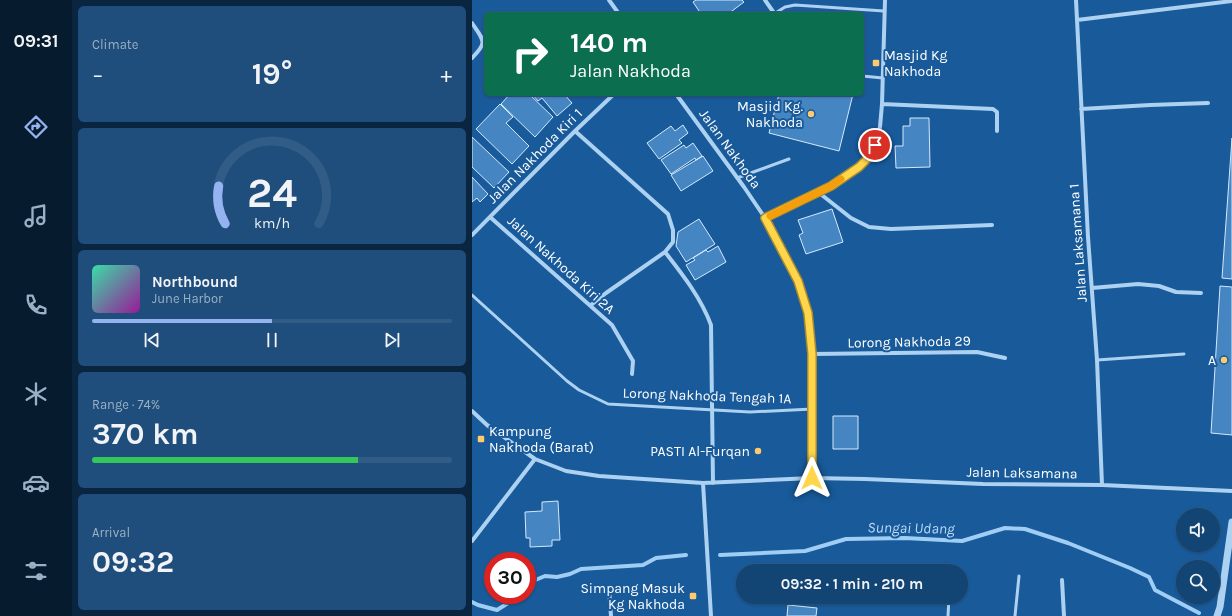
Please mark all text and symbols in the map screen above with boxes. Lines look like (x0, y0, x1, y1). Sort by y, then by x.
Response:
text: 140 m (570, 26, 648, 59)
icon: right (504, 28, 556, 80)
text: 09:31 (14, 30, 58, 52)
text: Climate (92, 37, 138, 52)
place label: Masjid Kg Nakhoda (884, 47, 948, 80)
text: 19° (252, 56, 292, 92)
marker: Masjid Kg Nakhoda (871, 58, 881, 68)
text: Jalan Nakhoda (570, 60, 691, 82)
text: − (92, 62, 104, 88)
text: + (440, 62, 452, 88)
place label: Masjid Kg. Nakhoda (737, 98, 803, 131)
street label: Jalan Nakhoda Kiri 1 (484, 105, 586, 207)
street label: Jalan Nakhoda (695, 106, 765, 192)
marker: Masjid Kg. Nakhoda (806, 109, 816, 119)
icon: directions (22, 113, 50, 141)
pin (858, 128, 892, 162)
icon: arrive (864, 134, 886, 156)
text: 24 (247, 169, 297, 217)
street label: Jalan Laksamana 1 (1065, 183, 1091, 303)
icon: music (22, 202, 50, 230)
street label: Jalan Nakhoda Kiri 2A (504, 212, 618, 318)
text: km/h (254, 215, 290, 232)
text: Northbound (152, 273, 238, 291)
icon: phone (22, 291, 50, 319)
text: June Harbor (152, 291, 223, 306)
icon: previous (141, 329, 163, 351)
icon: pause (261, 329, 283, 351)
icon: next (381, 329, 403, 351)
street label: Lorong Nakhoda 29 (847, 332, 971, 352)
place label: A (1208, 352, 1216, 369)
marker: A (1219, 355, 1229, 365)
icon: climate (22, 380, 50, 408)
street label: Lorong Nakhoda Tengah 1A (622, 385, 792, 407)
text: Range · 74% (92, 397, 160, 412)
text: 370 km (92, 416, 198, 452)
place label: Kampung Nakhoda (Barat) (489, 423, 594, 456)
marker: Kampung Nakhoda (Barat) (476, 434, 486, 444)
place label: PASTI Al-Furqan (650, 443, 750, 460)
marker: PASTI Al-Furqan (753, 446, 763, 456)
position arrow (791, 457, 833, 499)
street label: Jalan Laksamana (966, 464, 1078, 482)
icon: car (22, 469, 50, 497)
map controls (1176, 508, 1220, 604)
button: sound (1176, 508, 1220, 552)
water label: Sungai Udang (867, 518, 956, 538)
text: Arrival (92, 525, 130, 540)
text: 09:32 (92, 544, 174, 580)
speed limit sign: 30 (484, 552, 536, 604)
icon: filters (22, 557, 50, 585)
button: search (1176, 560, 1220, 604)
text: 09:32 · 1 min · 210 m (781, 575, 923, 593)
place label: Simpang Masuk Kg Nakhoda (580, 580, 685, 613)
marker: Simpang Masuk Kg Nakhoda (688, 591, 698, 601)

